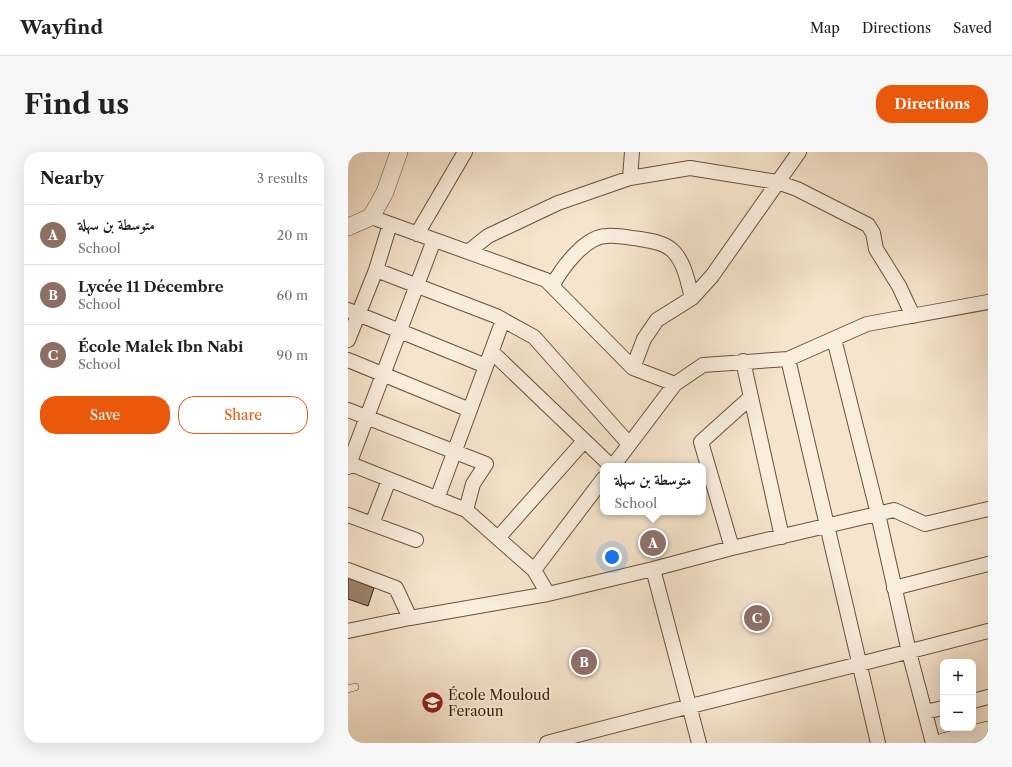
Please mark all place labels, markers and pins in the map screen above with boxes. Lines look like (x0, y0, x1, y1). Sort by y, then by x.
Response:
pin: A (640, 528, 666, 558)
pin: C (744, 603, 770, 633)
pin: B (571, 647, 597, 677)
place label: École Mouloud Feraoun (448, 686, 551, 720)
school or university icon: École Mouloud Feraoun (420, 690, 446, 716)

